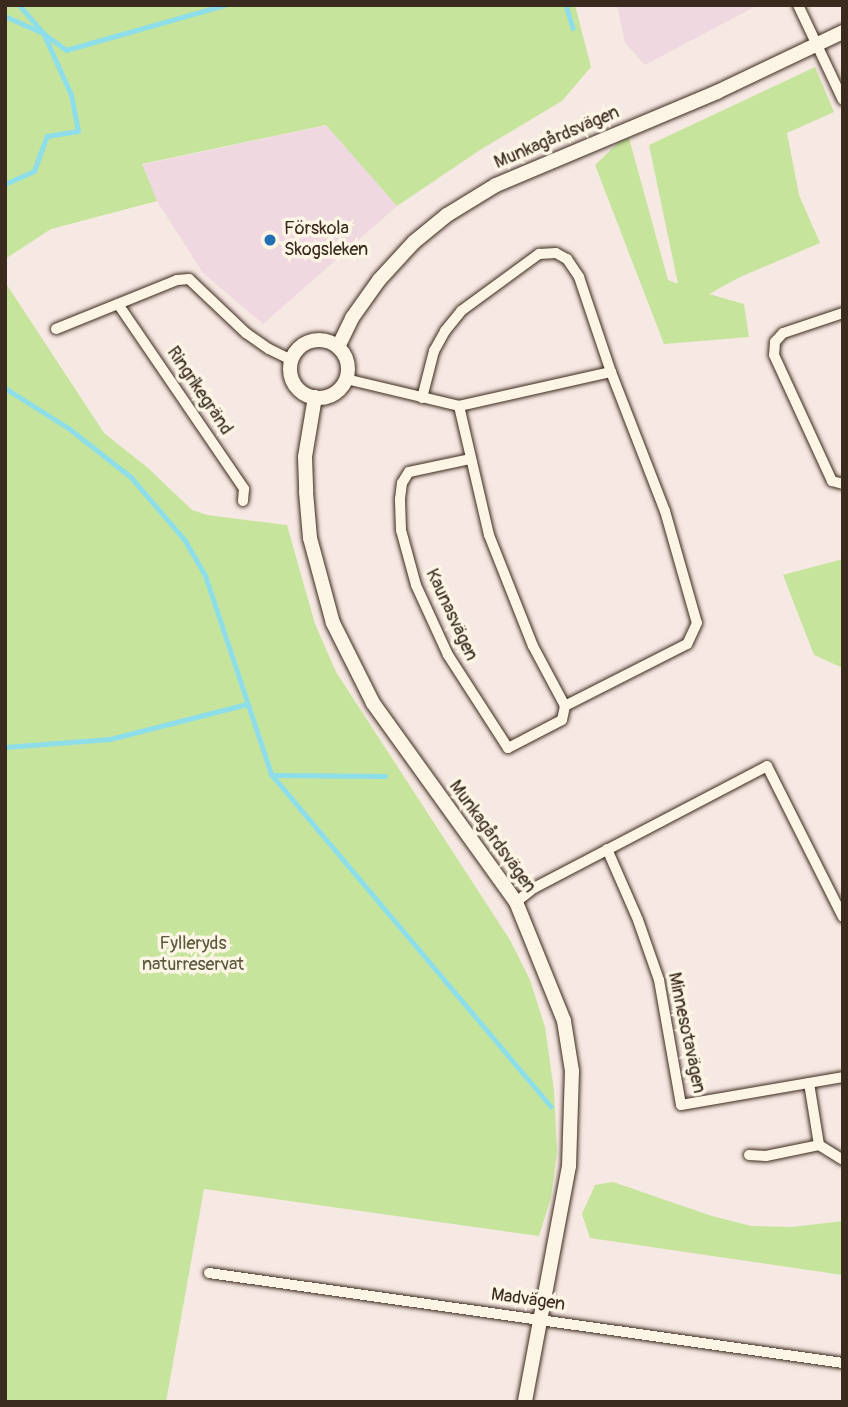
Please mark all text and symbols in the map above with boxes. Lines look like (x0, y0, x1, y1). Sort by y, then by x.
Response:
street label: Munkagårdsvägen (491, 102, 623, 174)
place label: Förskola Skogsleken (284, 219, 368, 262)
marker: Förskola Skogsleken (262, 232, 278, 248)
street label: Ringrikegränd (162, 343, 236, 439)
street label: Kaunasvägen (420, 566, 482, 664)
street label: Munkagårdsvägen (444, 777, 540, 897)
park label: Fylleryds naturreservat (142, 934, 244, 976)
street label: Minnesotavägen (663, 971, 709, 1095)
street label: Madvägen (490, 1284, 566, 1316)

